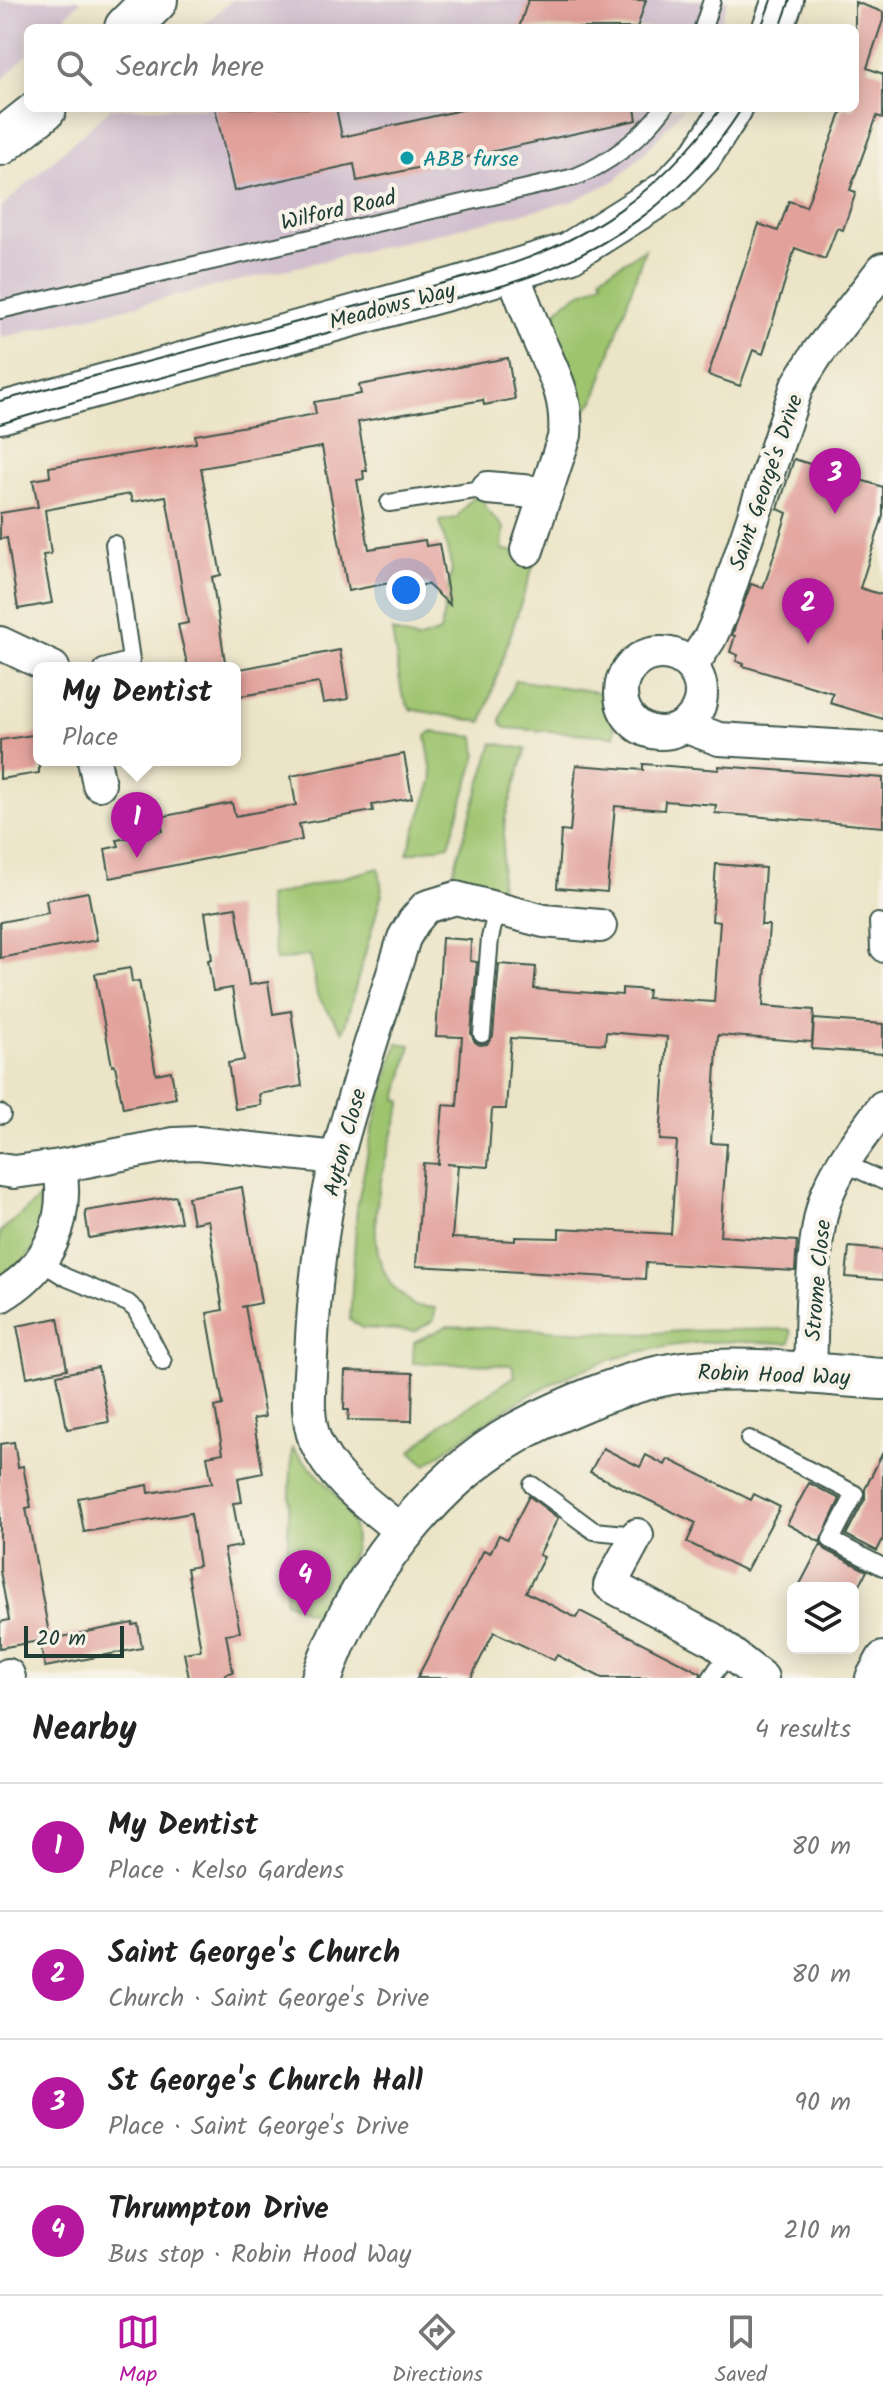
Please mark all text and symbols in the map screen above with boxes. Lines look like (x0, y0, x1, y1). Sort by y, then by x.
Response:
search box (24, 24, 859, 112)
text: Search here (116, 44, 264, 92)
icon: search (52, 46, 96, 90)
place label: ABB furse (423, 143, 519, 178)
marker: ABB furse (398, 149, 416, 167)
street label: Wilford Road (277, 181, 401, 242)
street label: Meadows Way (326, 274, 460, 341)
street label: Saint George's Drive (721, 390, 814, 576)
pin: 3 (809, 448, 861, 514)
your location (386, 570, 426, 610)
pin: 2 (782, 578, 834, 644)
popup (33, 662, 241, 766)
text: My Dentist (62, 669, 212, 717)
text: Place (62, 717, 118, 759)
pin: 1 (111, 792, 163, 858)
street label: Ayton Close (315, 1085, 378, 1201)
street label: Strome Close (797, 1218, 842, 1342)
street label: Robin Hood Way (697, 1356, 851, 1397)
pin: 4 (279, 1550, 331, 1616)
map controls (787, 1582, 859, 1654)
button: layers (787, 1582, 859, 1654)
scale bar (24, 1622, 124, 1658)
text: 20 m (36, 1622, 86, 1657)
text: Nearby (32, 1703, 137, 1757)
text: 4 results (755, 1709, 851, 1751)
text: My Dentist (108, 1802, 258, 1850)
text: 1 (54, 1826, 62, 1868)
text: 80 m (791, 1826, 851, 1868)
text: Place · Kelso Gardens (108, 1850, 344, 1892)
text: Saint George's Church (108, 1930, 400, 1978)
text: 2 (50, 1954, 66, 1996)
text: 80 m (791, 1954, 851, 1996)
text: Church · Saint George's Drive (108, 1978, 429, 2020)
text: St George's Church Hall (108, 2058, 423, 2106)
text: 3 (51, 2082, 65, 2124)
text: 90 m (794, 2082, 851, 2124)
text: Place · Saint George's Drive (108, 2106, 409, 2148)
text: Thrumpton Drive (108, 2186, 329, 2234)
text: 4 (51, 2210, 65, 2252)
text: 210 m (784, 2210, 851, 2252)
text: Bus stop · Robin Hood Way (108, 2234, 411, 2276)
tab: Map (116, 2310, 160, 2393)
tab: Directions (392, 2310, 483, 2393)
tab: Saved (715, 2310, 767, 2393)

